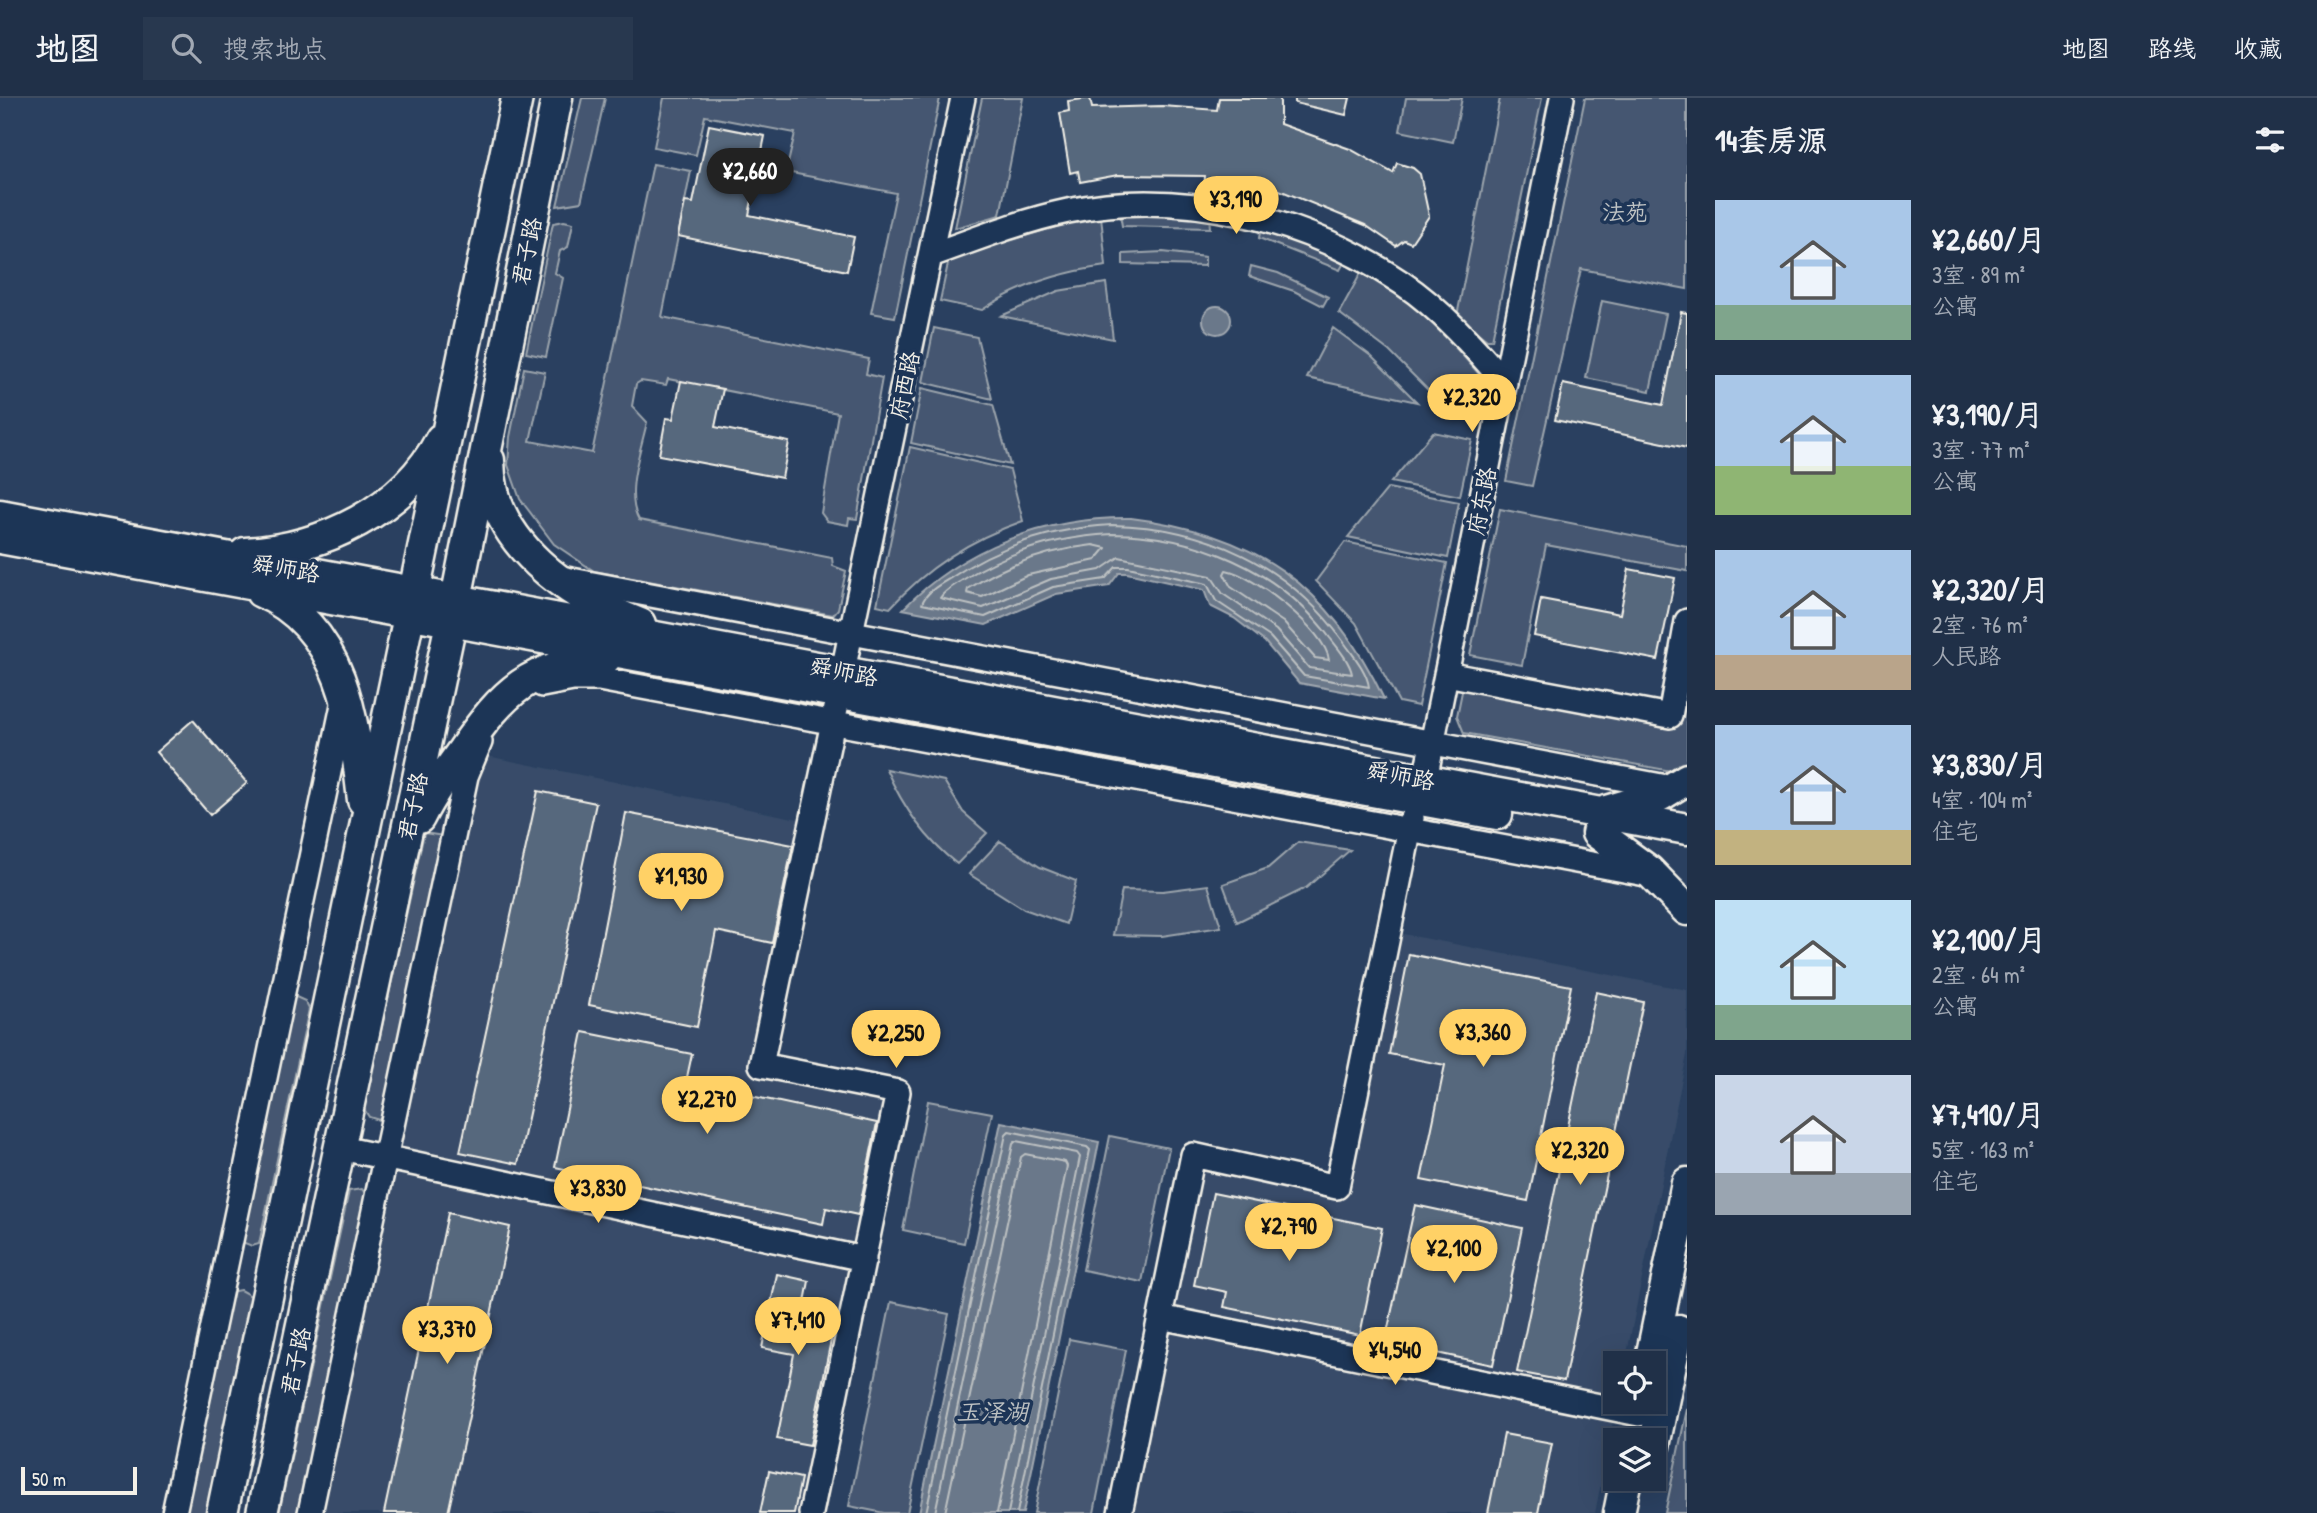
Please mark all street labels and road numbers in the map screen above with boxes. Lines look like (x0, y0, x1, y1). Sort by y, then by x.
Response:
street label: 君子路 (504, 214, 548, 288)
street label: 府西路 (882, 348, 926, 422)
street label: 府东路 (1459, 464, 1503, 538)
street label: 舜师路 (249, 547, 323, 589)
street label: 舜师路 (807, 649, 881, 693)
street label: 舜师路 (1364, 753, 1438, 797)
street label: 君子路 (390, 769, 434, 843)
street label: 君子路 (273, 1324, 317, 1398)

